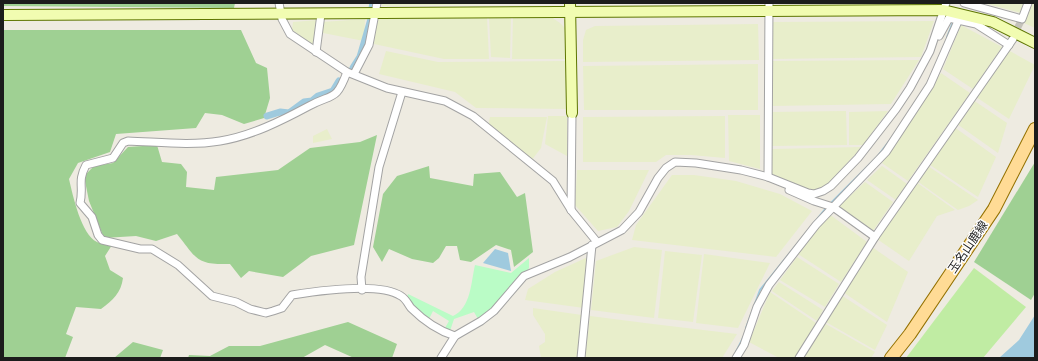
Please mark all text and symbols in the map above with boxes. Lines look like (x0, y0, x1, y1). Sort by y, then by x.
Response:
street label: 玉名山鹿線 (945, 218, 991, 276)

